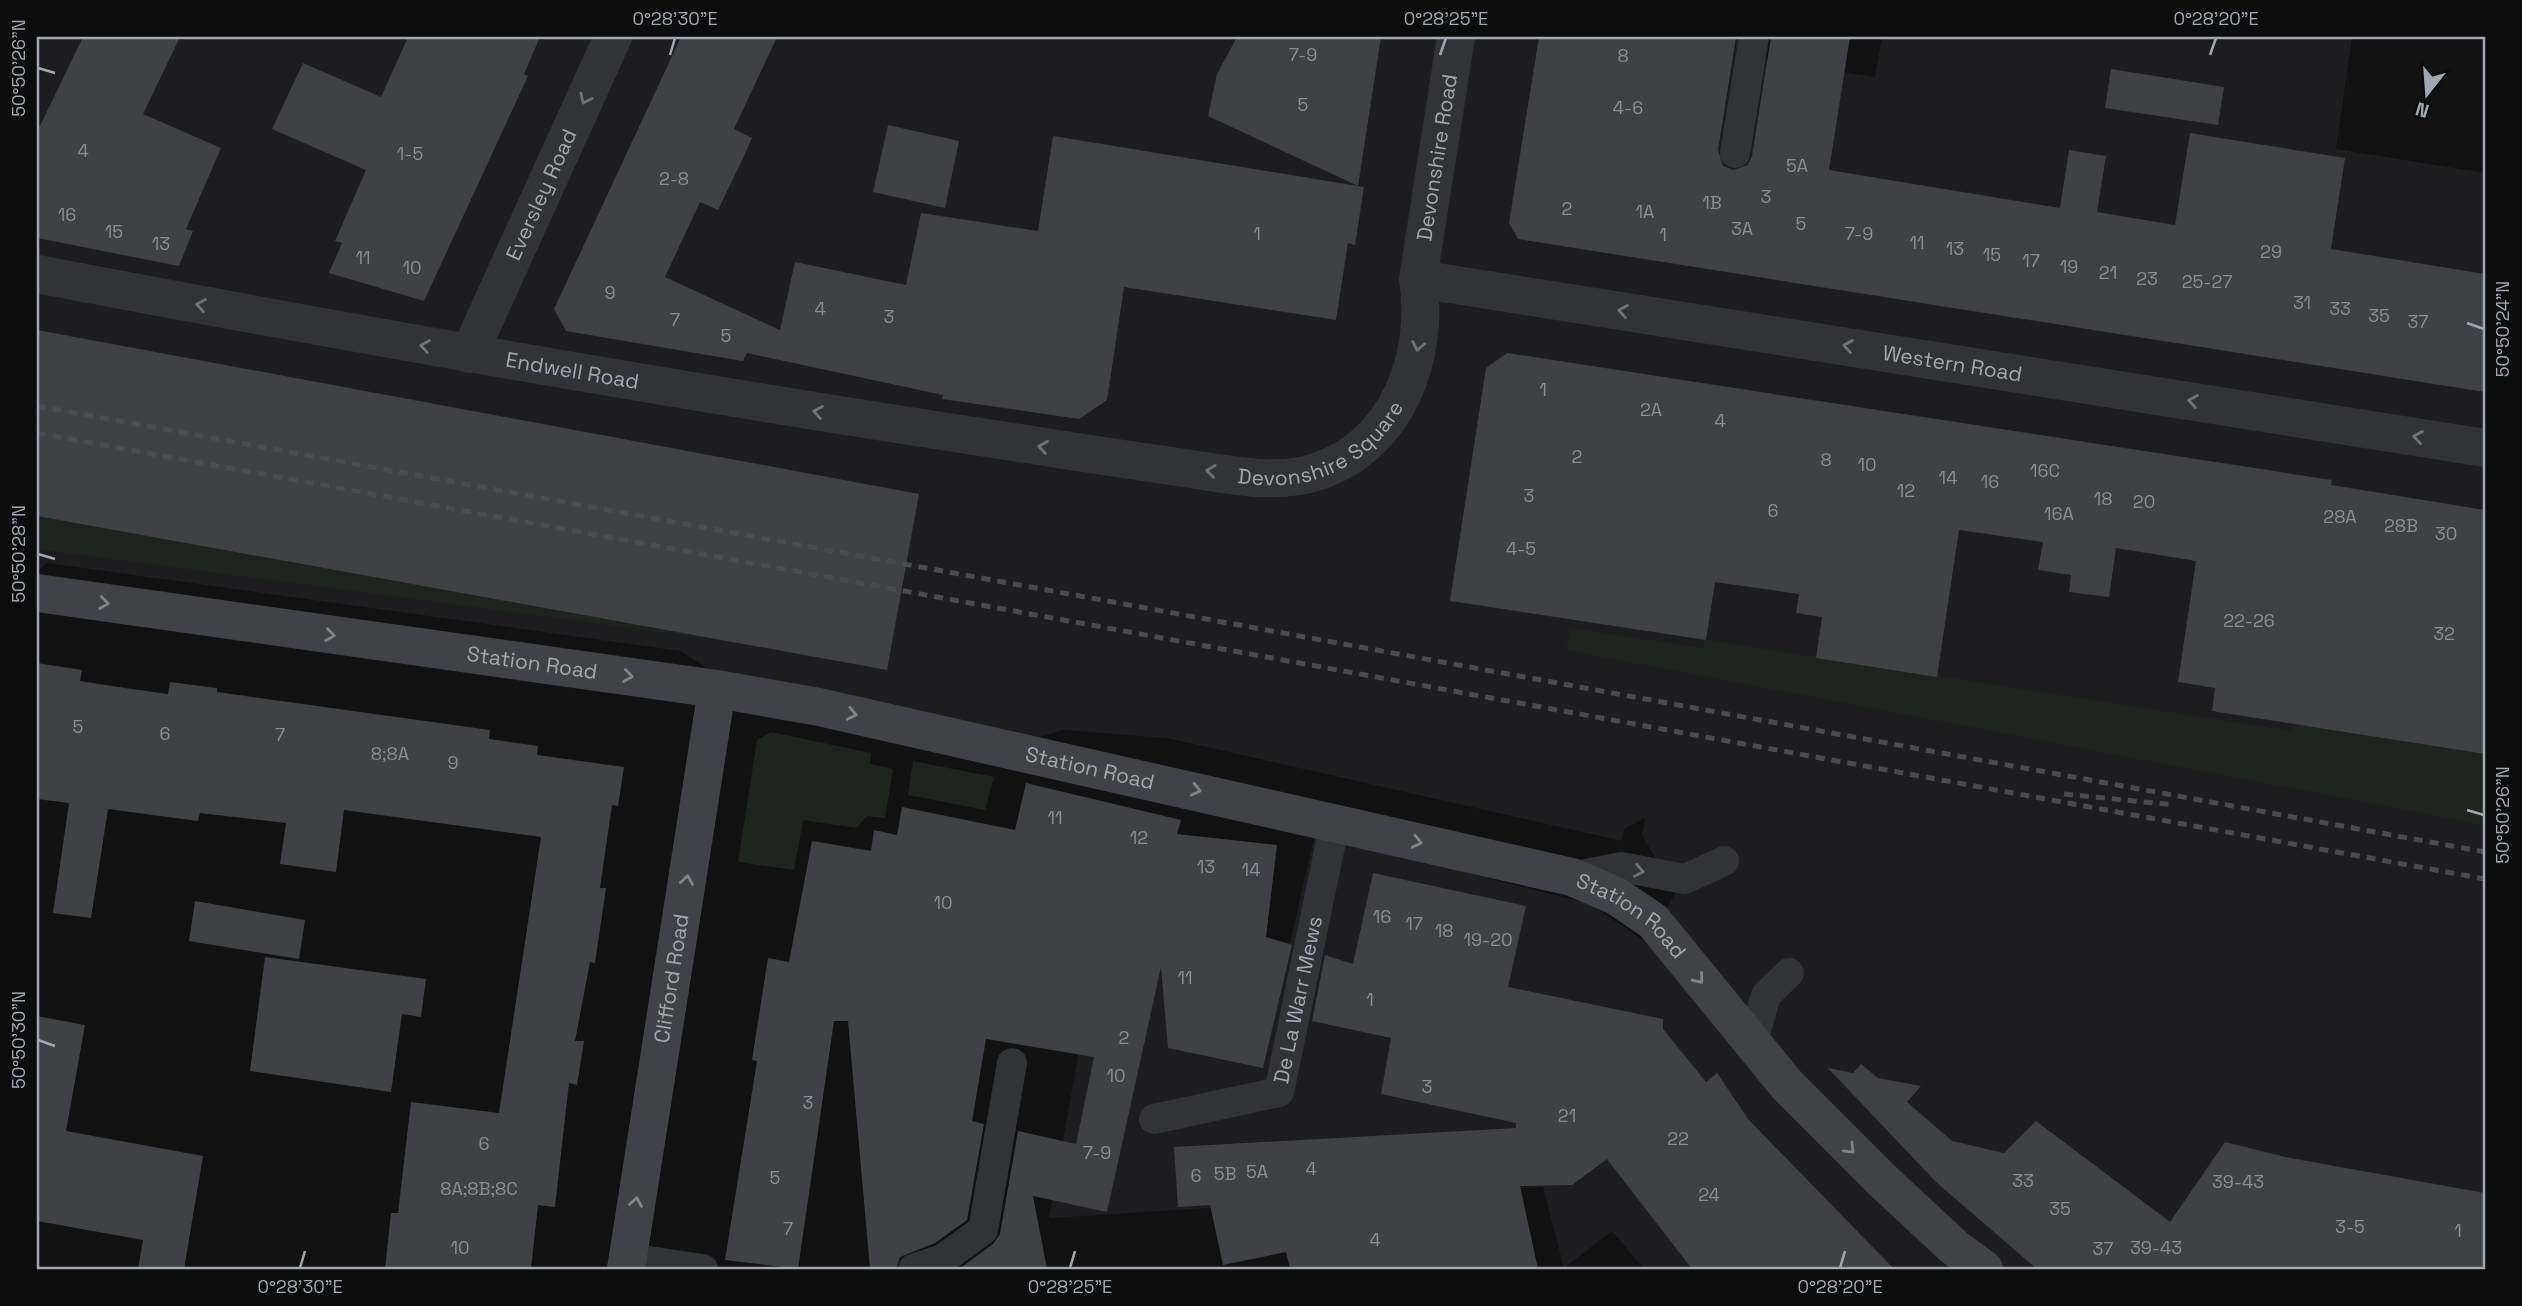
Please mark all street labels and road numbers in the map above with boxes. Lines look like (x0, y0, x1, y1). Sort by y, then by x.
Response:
street label: Devonshire Road (1410, 72, 1463, 243)
street label: Eversley Road (499, 125, 582, 264)
street label: Western Road (1881, 339, 2024, 387)
street label: Endwell Road (504, 346, 641, 395)
street label: Devonshire Square (1236, 396, 1409, 491)
street label: Station Road (465, 640, 599, 685)
street label: Station Road (1023, 740, 1157, 795)
street label: Station Road (1572, 867, 1692, 964)
street label: Clifford Road (648, 912, 695, 1045)
street label: De La Warr Mews (1267, 914, 1328, 1086)

